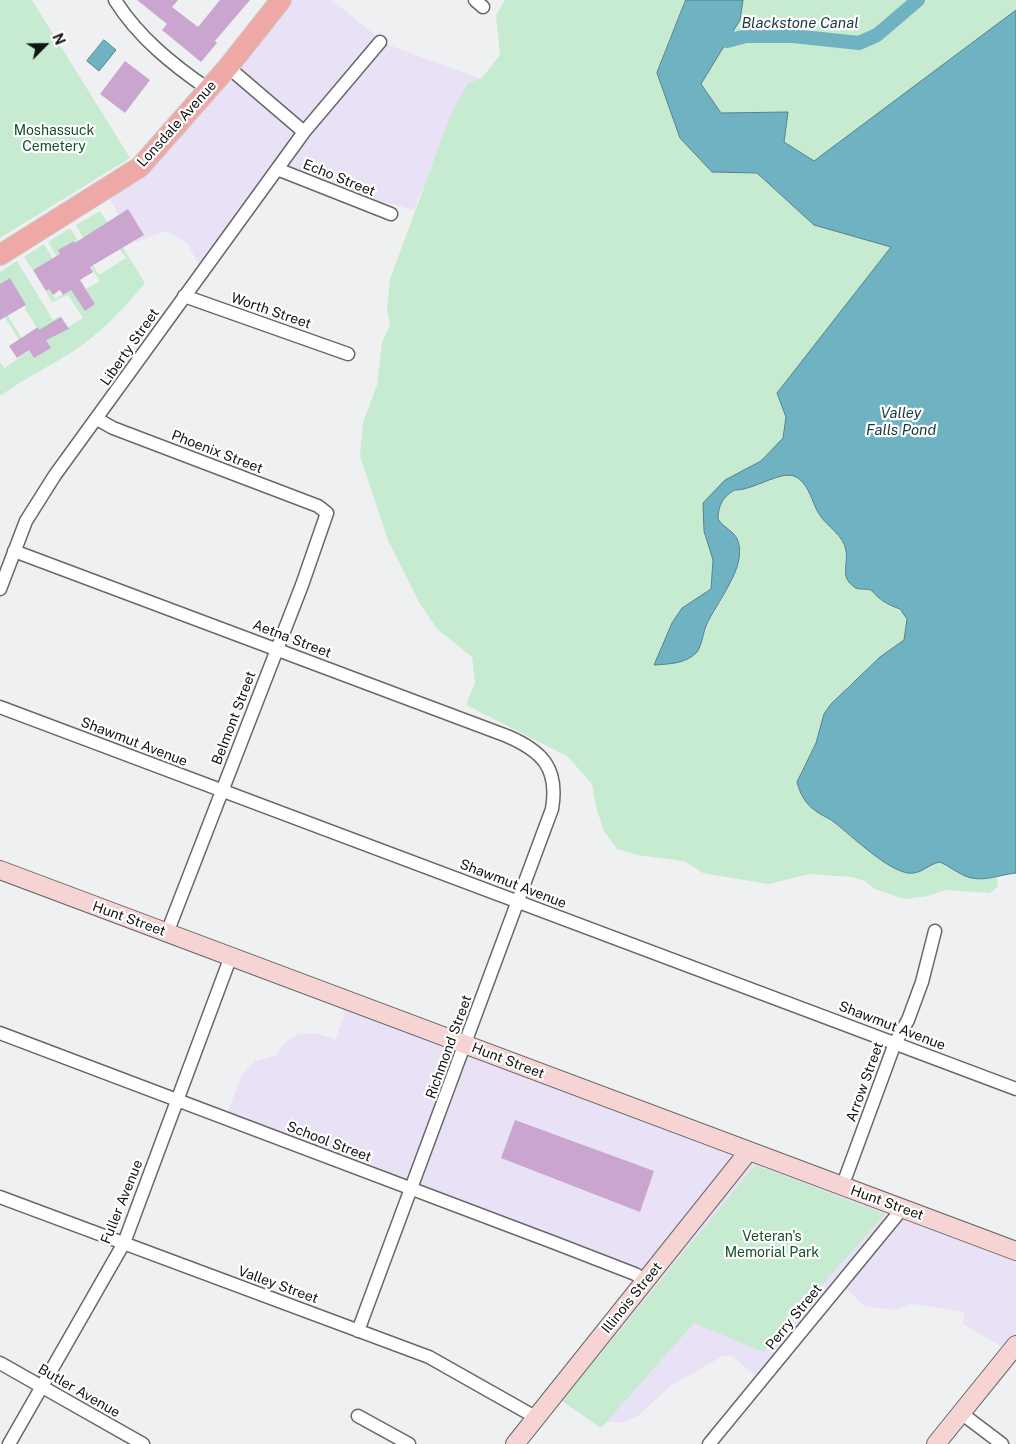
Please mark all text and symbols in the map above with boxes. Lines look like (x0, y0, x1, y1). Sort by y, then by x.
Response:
water label: Blackstone Canal (741, 14, 859, 32)
north arrow (20, 20, 70, 70)
text: N (49, 31, 68, 47)
street label: Lonsdale Avenue (134, 77, 220, 171)
park label: Moshassuck Cemetery (14, 123, 94, 156)
street label: Echo Street (300, 156, 378, 200)
street label: Worth Street (229, 289, 313, 333)
street label: Liberty Street (97, 305, 163, 389)
water label: Valley Falls Pond (866, 404, 936, 439)
street label: Phoenix Street (169, 427, 265, 477)
street label: Aetna Street (250, 616, 334, 662)
street label: Belmont Street (208, 669, 260, 767)
street label: Shawmut Avenue (78, 714, 190, 770)
street label: Shawmut Avenue (457, 856, 569, 912)
street label: Hunt Street (90, 898, 168, 940)
street label: Richmond Street (422, 993, 476, 1101)
street label: Shawmut Avenue (836, 998, 948, 1054)
street label: Hunt Street (469, 1039, 547, 1083)
street label: Arrow Street (843, 1040, 887, 1124)
street label: School Street (284, 1118, 374, 1166)
street label: Fuller Avenue (98, 1157, 146, 1247)
street label: Hunt Street (848, 1182, 926, 1224)
park label: Veteran's Memorial Park (725, 1229, 819, 1262)
street label: Illinois Street (598, 1259, 666, 1337)
street label: Valley Street (236, 1263, 320, 1307)
street label: Perry Street (762, 1281, 826, 1353)
street label: Butler Avenue (35, 1361, 123, 1421)

